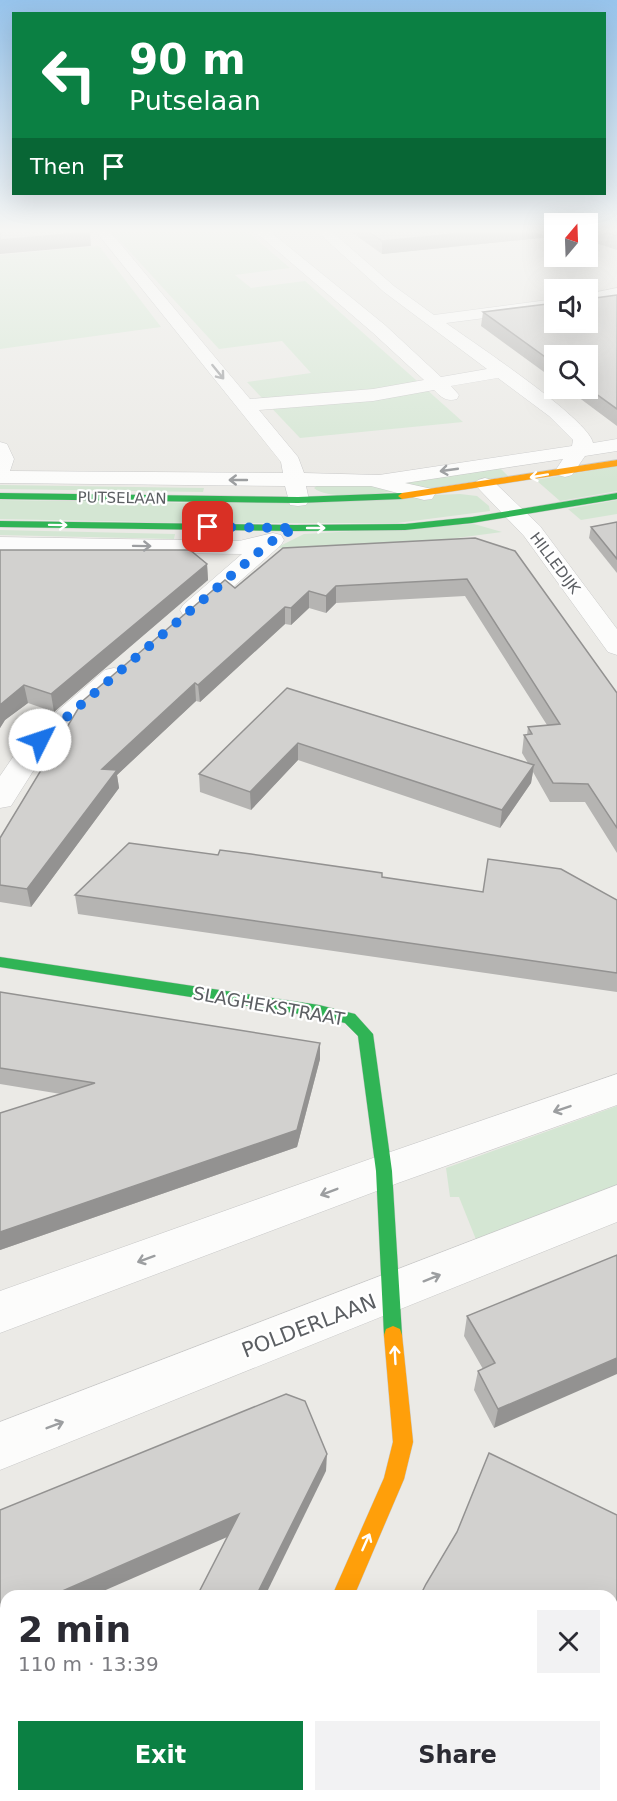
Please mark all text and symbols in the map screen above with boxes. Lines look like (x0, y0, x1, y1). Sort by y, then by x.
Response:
text: 90 m (129, 35, 246, 84)
icon: left (30, 36, 108, 114)
text: Putselaan (129, 85, 261, 116)
icon: arrive (97, 150, 130, 183)
text: Then (30, 154, 85, 179)
north arrow (544, 213, 598, 267)
map controls (544, 213, 598, 399)
button: sound (544, 279, 598, 333)
button: search (544, 345, 598, 399)
one-way arrow (211, 363, 224, 379)
one-way arrow (439, 465, 459, 476)
one-way arrow (529, 471, 549, 482)
one-way arrow (228, 474, 248, 486)
street label: PUTSELAAN (77, 488, 167, 508)
pin (182, 501, 233, 552)
icon: arrive (191, 510, 224, 543)
one-way arrow (48, 519, 68, 531)
one-way arrow (306, 522, 326, 534)
street label: HILLEDIJK (526, 529, 585, 598)
one-way arrow (132, 540, 152, 552)
position arrow (8, 708, 72, 772)
street label: SLAGHEKSTRAAT (192, 982, 347, 1030)
one-way arrow (553, 1104, 572, 1115)
one-way arrow (320, 1187, 339, 1198)
one-way arrow (137, 1254, 156, 1265)
one-way arrow (422, 1272, 441, 1283)
street label: POLDERLAAN (238, 1289, 380, 1363)
one-way arrow (389, 1345, 400, 1365)
one-way arrow (45, 1419, 63, 1430)
one-way arrow (361, 1534, 372, 1552)
text: 2 min (18, 1609, 131, 1650)
button: close (537, 1610, 600, 1673)
text: 110 m · 13:39 (18, 1652, 159, 1676)
button: Exit (18, 1721, 303, 1790)
button: Share (315, 1721, 600, 1790)

